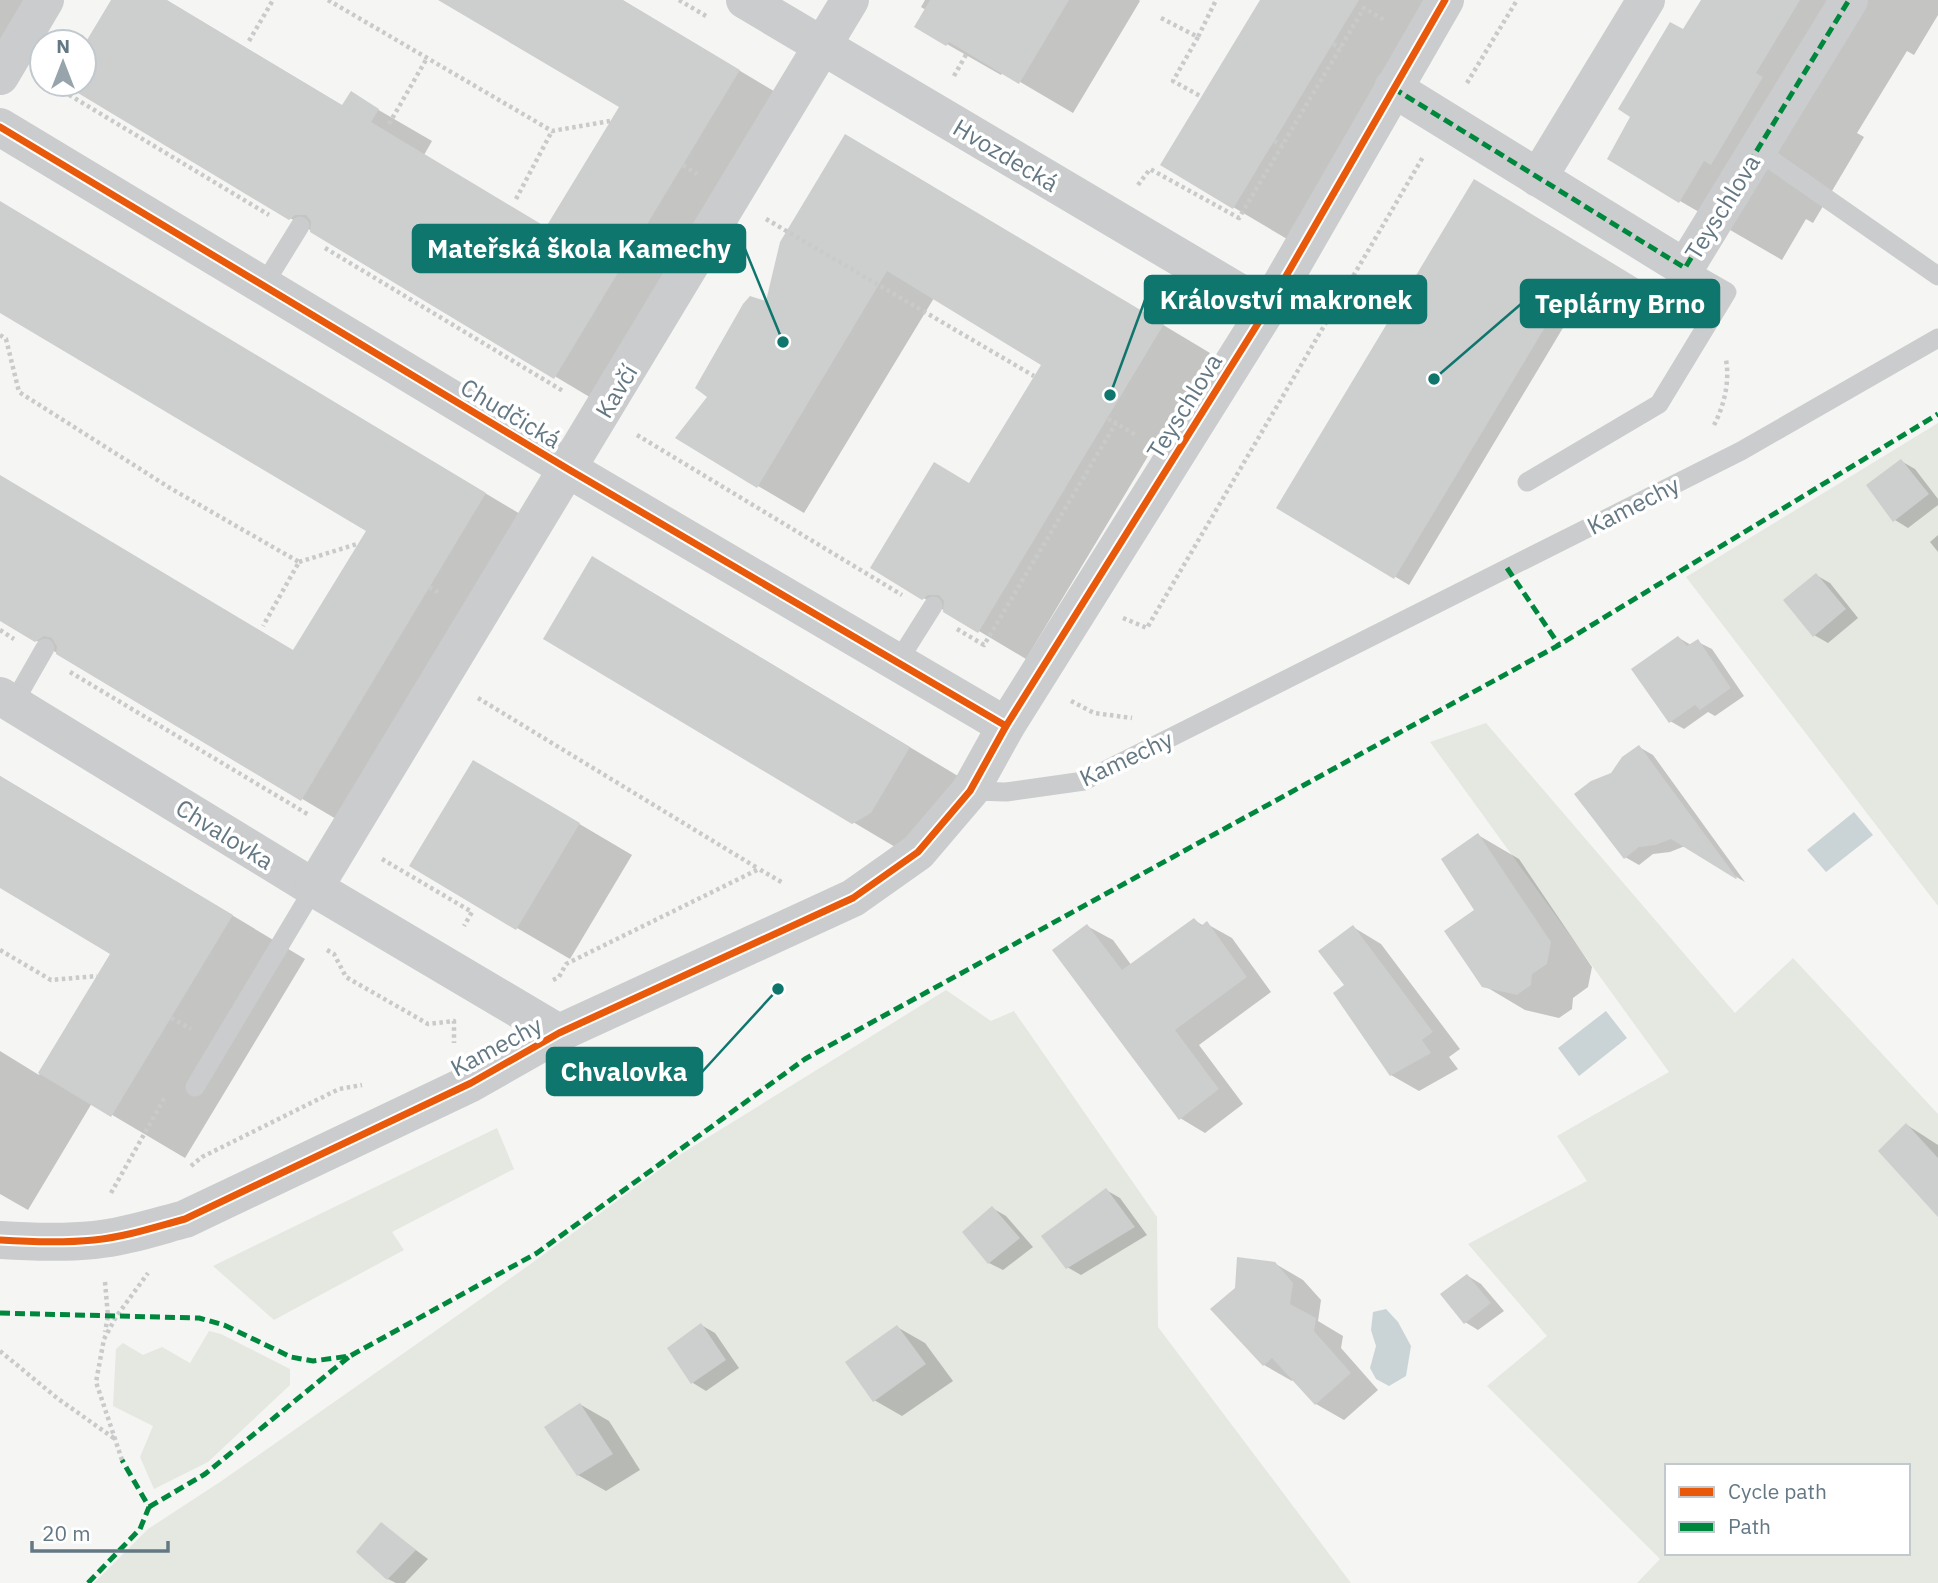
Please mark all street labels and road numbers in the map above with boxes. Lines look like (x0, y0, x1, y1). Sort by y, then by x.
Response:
street label: Hvozdecká (947, 111, 1065, 199)
street label: Teyschlova (1677, 148, 1767, 266)
street label: Teyschlova (1139, 347, 1229, 465)
street label: Kavčí (588, 358, 644, 424)
street label: Chudčická (455, 371, 567, 456)
street label: Kamechy (1581, 468, 1685, 542)
street label: Kamechy (1074, 723, 1178, 793)
street label: Chvalovka (170, 791, 280, 877)
street label: Kamechy (445, 1009, 547, 1083)

